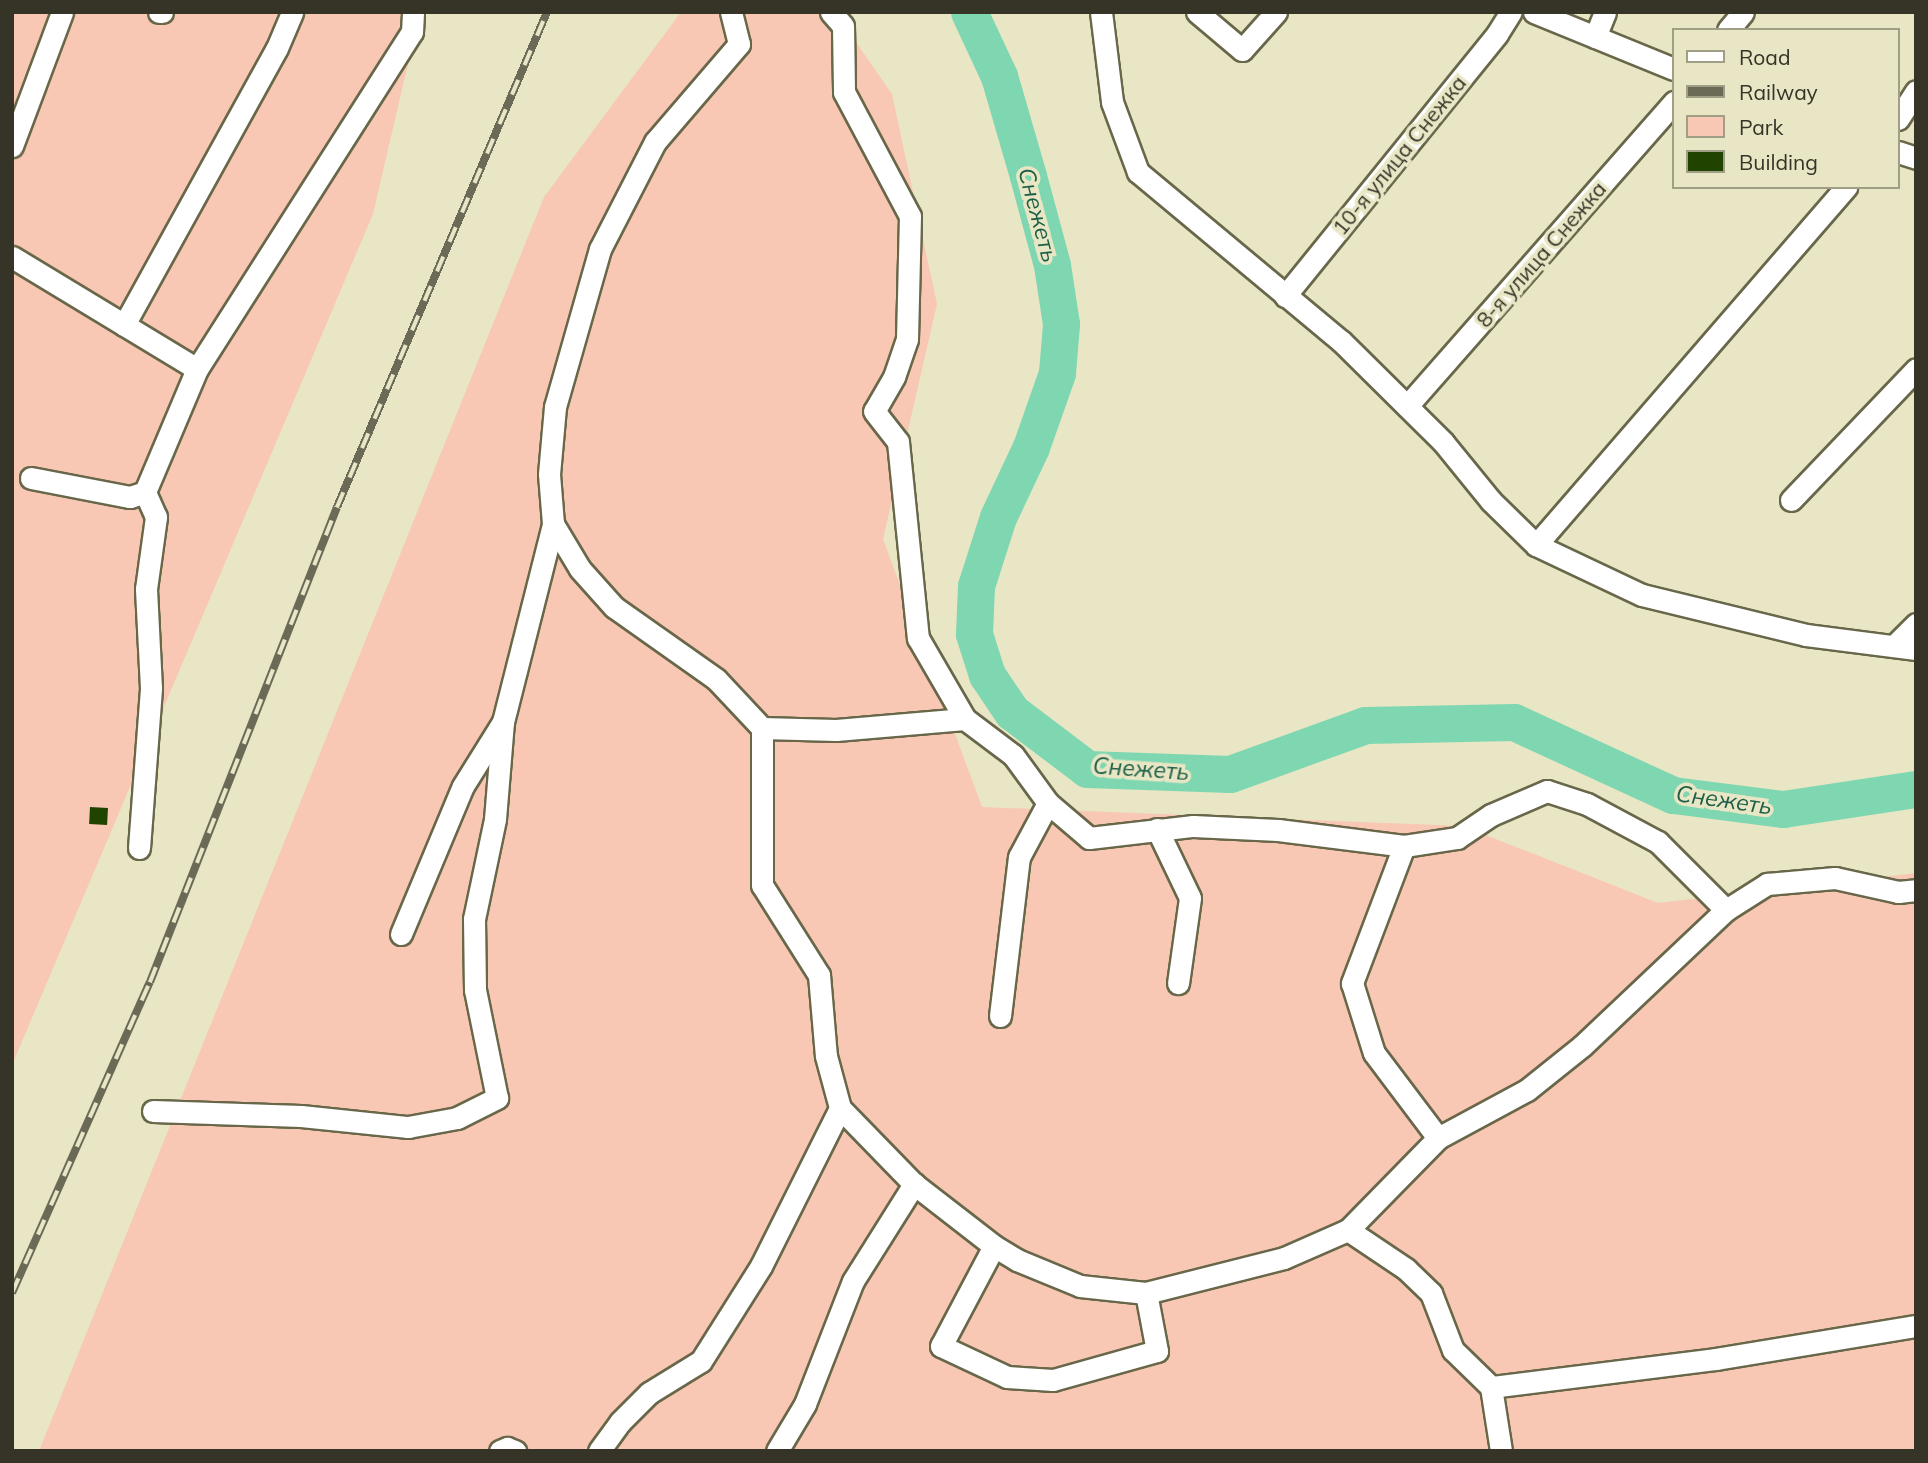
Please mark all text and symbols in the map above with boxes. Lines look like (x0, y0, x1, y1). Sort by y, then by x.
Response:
legend (1672, 28, 1900, 189)
text: Road (1739, 44, 1790, 70)
street label: 10-я улица Снежка (1327, 70, 1471, 240)
text: Railway (1739, 79, 1818, 105)
text: Park (1739, 114, 1783, 140)
text: Building (1739, 149, 1818, 175)
water label: Снежеть (1012, 165, 1064, 265)
street label: 8-я улица Снежка (1471, 176, 1611, 332)
water label: Снежеть (1092, 752, 1190, 786)
water label: Снежеть (1674, 780, 1774, 820)

